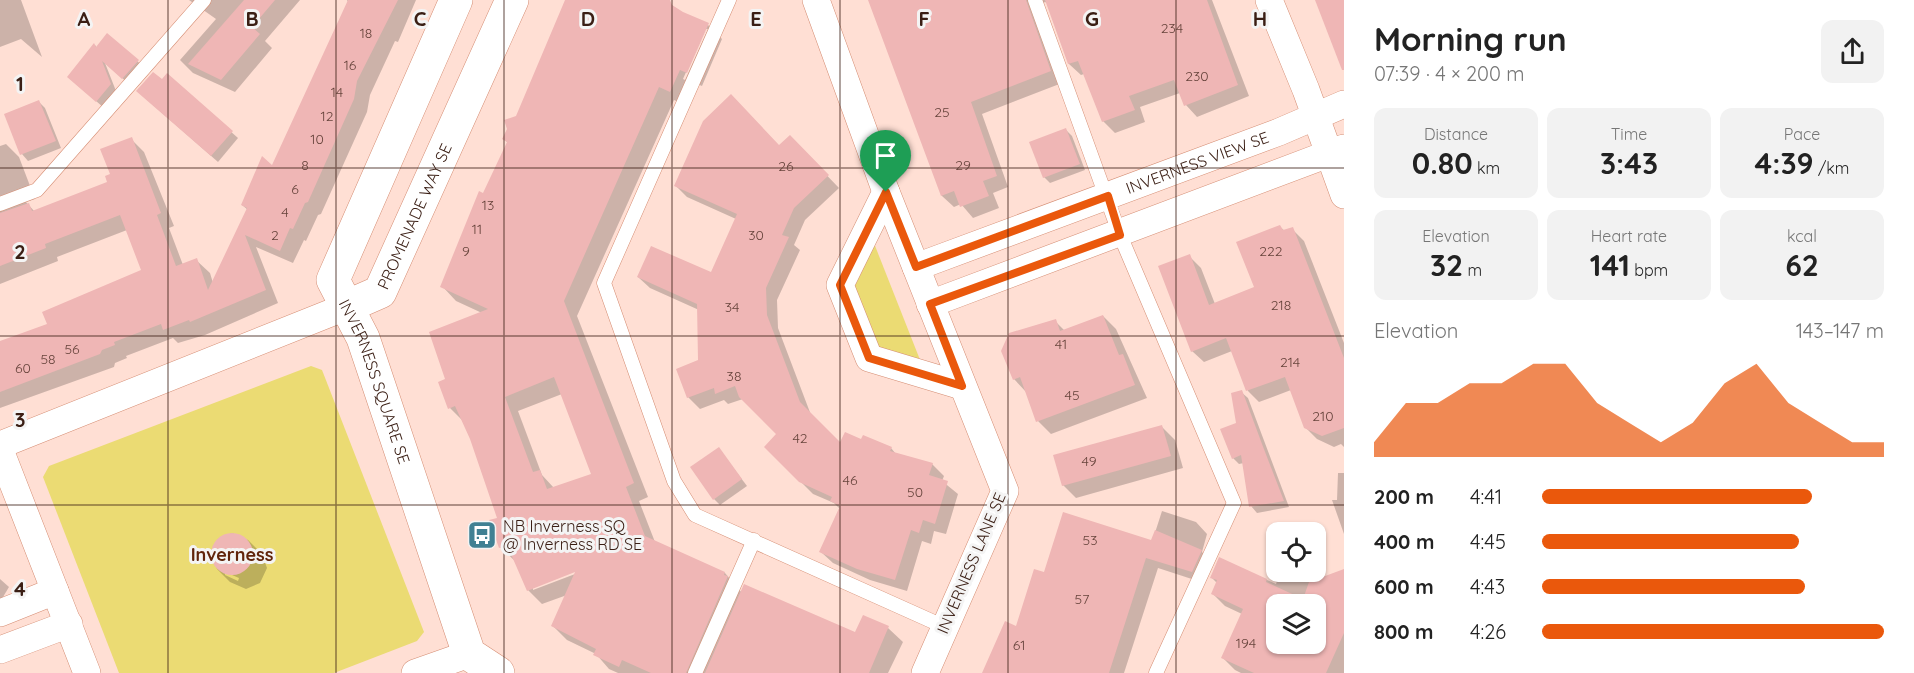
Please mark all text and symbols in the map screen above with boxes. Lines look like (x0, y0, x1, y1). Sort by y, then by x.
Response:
text: A (78, 6, 91, 31)
text: B (245, 6, 259, 31)
text: C (414, 6, 427, 31)
text: D (581, 6, 595, 31)
text: E (750, 6, 762, 31)
text: F (918, 6, 930, 31)
text: G (1085, 6, 1099, 31)
text: H (1253, 6, 1267, 31)
text: Morning run (1374, 18, 1567, 59)
house number: 234 (1161, 19, 1183, 37)
button: share (1821, 20, 1884, 83)
house number: 18 (360, 24, 372, 42)
house number: 16 (344, 56, 357, 74)
text: 07:39 · 4 × 200 m (1374, 61, 1525, 86)
house number: 230 (1185, 67, 1209, 85)
text: 1 (16, 71, 24, 96)
house number: 14 (331, 83, 343, 101)
house number: 25 (934, 103, 950, 121)
house number: 12 (321, 107, 334, 125)
text: Distance (1424, 124, 1488, 144)
text: Time (1611, 124, 1647, 144)
text: Pace (1784, 124, 1820, 144)
street label: INVERNESS VIEW SE (1123, 127, 1271, 198)
house number: 10 (310, 130, 324, 148)
pin (860, 130, 911, 192)
icon: arrive (869, 139, 902, 172)
street label: PROMENADE WAY SE (373, 140, 456, 292)
text: 0.80 (1412, 144, 1473, 182)
text: 3:43 (1600, 144, 1658, 182)
text: 4:39 (1755, 144, 1814, 182)
house number: 8 (301, 156, 309, 174)
house number: 29 (955, 156, 971, 174)
house number: 26 (778, 157, 794, 175)
text: km (1473, 158, 1500, 178)
text: /km (1814, 158, 1849, 178)
house number: 6 (291, 180, 299, 198)
house number: 13 (482, 196, 494, 214)
house number: 4 (281, 203, 289, 221)
house number: 11 (472, 220, 482, 238)
house number: 2 (271, 226, 279, 244)
house number: 30 (748, 226, 764, 244)
text: Elevation (1422, 226, 1490, 246)
text: Heart rate (1591, 226, 1667, 246)
text: kcal (1787, 226, 1817, 246)
text: 2 (14, 239, 26, 264)
house number: 9 (462, 242, 470, 260)
house number: 222 (1259, 242, 1283, 260)
text: 32 (1430, 246, 1463, 284)
text: 141 (1590, 246, 1630, 284)
text: 62 (1785, 246, 1819, 284)
text: m (1463, 260, 1482, 280)
text: bpm (1630, 260, 1668, 280)
street label: INVERNESS SQUARE SE (335, 296, 415, 466)
house number: 218 (1271, 296, 1291, 314)
house number: 34 (725, 298, 739, 316)
text: Elevation (1374, 318, 1458, 343)
text: 143–147 m (1796, 318, 1884, 343)
house number: 41 (1055, 335, 1067, 353)
house number: 56 (64, 340, 80, 358)
house number: 58 (40, 350, 56, 368)
house number: 214 (1280, 353, 1300, 371)
house number: 60 (15, 359, 31, 377)
house number: 38 (727, 367, 741, 385)
house number: 45 (1064, 386, 1080, 404)
text: 3 (15, 407, 25, 432)
house number: 210 (1312, 407, 1334, 425)
house number: 42 (792, 429, 808, 447)
house number: 49 (1082, 452, 1097, 470)
house number: 46 (843, 471, 858, 489)
house number: 50 (907, 483, 923, 501)
text: 200 m (1374, 484, 1434, 509)
text: 4:41 (1470, 484, 1502, 509)
street label: INVERNESS LANE SE (932, 489, 1010, 637)
place label: NB Inverness SQ @ Inverness RD SE (503, 516, 642, 554)
bus stop icon: NB Inverness SQ @ Inverness RD SE (466, 519, 498, 551)
map controls (1266, 522, 1326, 654)
button: locate (1266, 522, 1326, 582)
text: 400 m (1374, 529, 1434, 554)
text: 4:45 (1470, 529, 1506, 554)
house number: 53 (1083, 531, 1097, 549)
district label: Inverness (191, 543, 274, 566)
text: 600 m (1374, 574, 1434, 599)
text: 4:43 (1470, 574, 1505, 599)
text: 4 (14, 576, 26, 601)
house number: 57 (1075, 590, 1089, 608)
button: layers (1266, 594, 1326, 654)
text: 800 m (1374, 619, 1434, 644)
text: 4:26 (1470, 619, 1506, 644)
house number: 194 (1236, 634, 1256, 652)
house number: 61 (1013, 636, 1025, 654)

